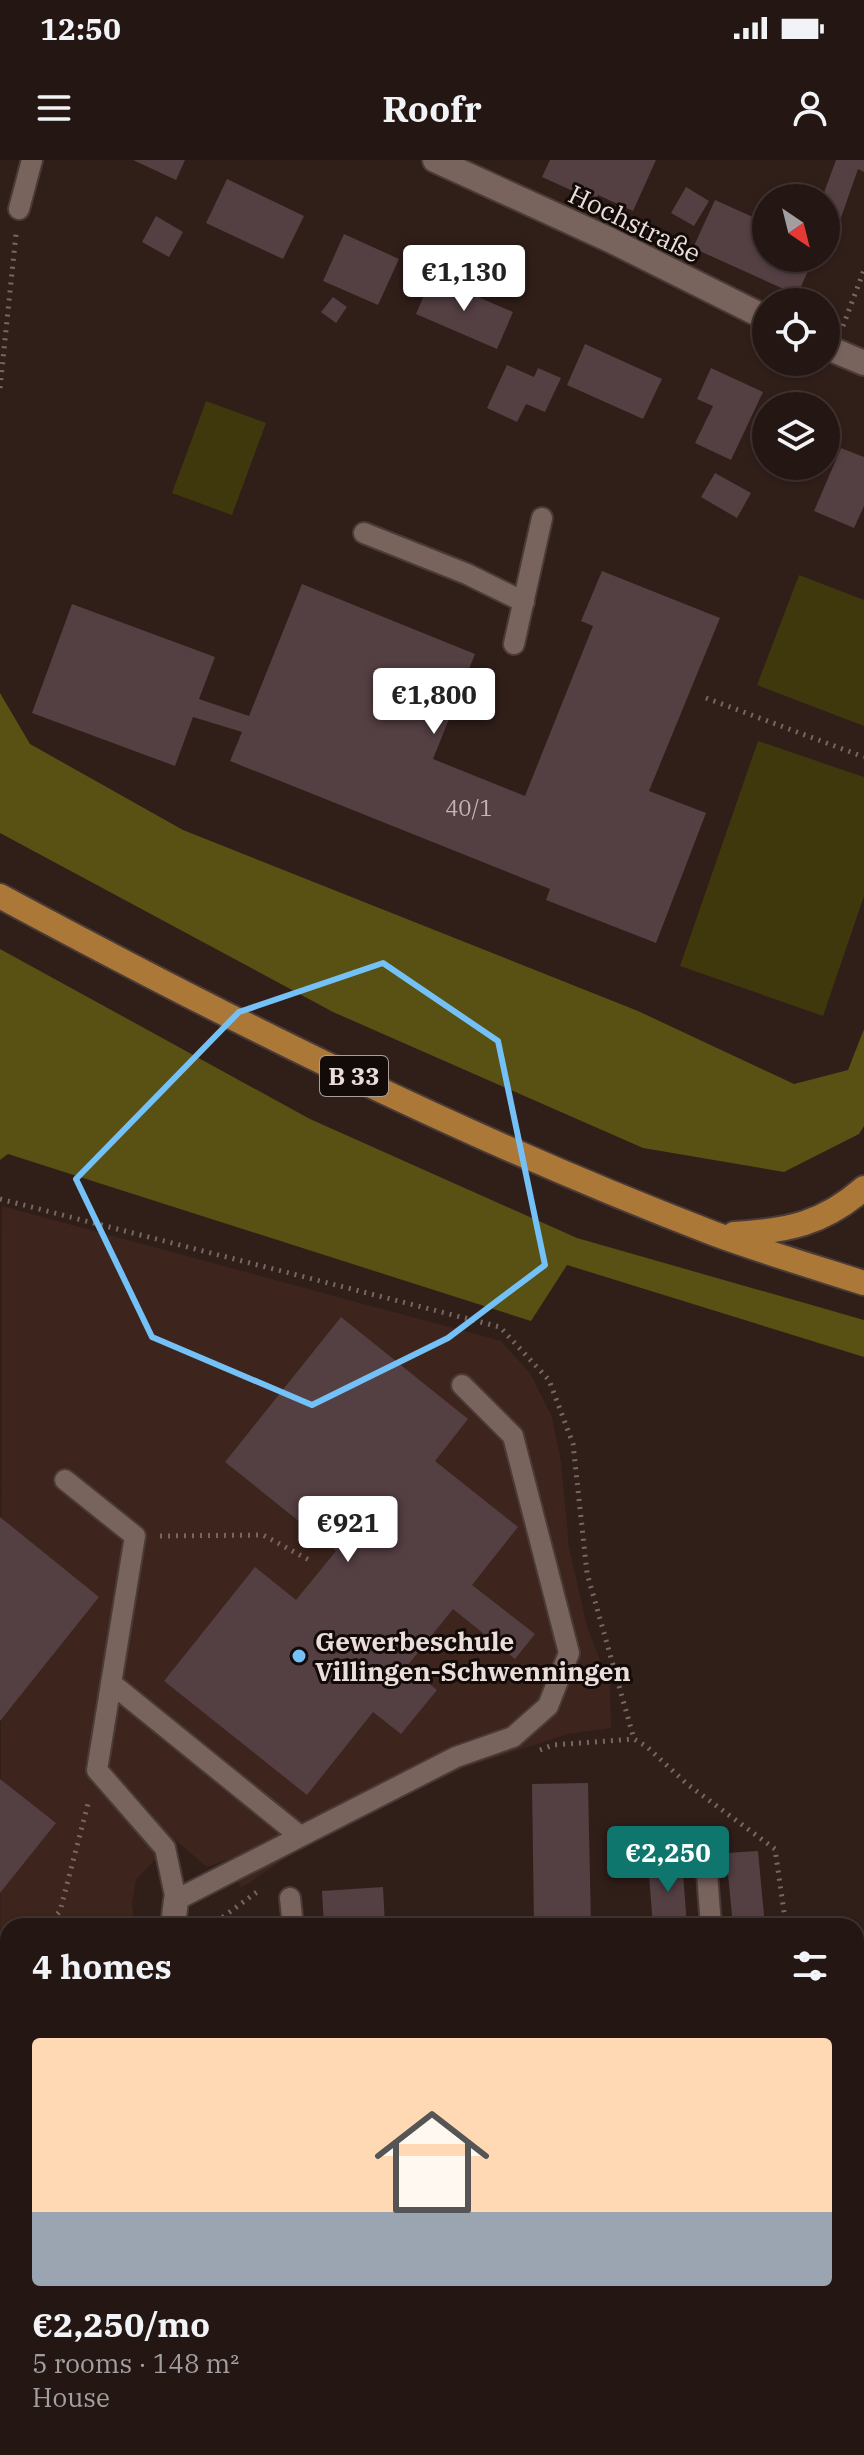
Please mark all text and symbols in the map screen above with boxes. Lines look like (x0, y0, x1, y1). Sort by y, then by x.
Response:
text: 12:50 (40, 9, 121, 48)
text: Roofr (382, 85, 482, 132)
icon: menu (32, 86, 76, 130)
icon: person (788, 86, 832, 130)
street label: Hochstraße (563, 176, 707, 270)
north arrow (752, 184, 840, 272)
map controls (752, 184, 840, 480)
pin: €1,130 (399, 245, 529, 313)
text: €1,130 (421, 254, 507, 288)
button: locate (752, 288, 840, 376)
button: layers (752, 392, 840, 480)
pin: €1,800 (369, 668, 499, 736)
text: €1,800 (391, 677, 477, 711)
house number: 40/1 (445, 793, 493, 822)
road number: B 33 (320, 1056, 388, 1096)
pin: €921 (301, 1496, 395, 1564)
text: €921 (317, 1505, 379, 1539)
place label: Gewerbeschule Villingen-Schwenningen (315, 1624, 631, 1688)
marker: Gewerbeschule Villingen-Schwenningen (290, 1647, 308, 1665)
pin: €2,250 (603, 1826, 733, 1894)
text: €2,250 (625, 1835, 711, 1869)
text: 4 homes (32, 1944, 172, 1988)
icon: filters (788, 1944, 832, 1988)
icon: home (360, 2090, 504, 2234)
text: €2,250/mo (32, 2302, 210, 2346)
text: 5 rooms · 148 m² (32, 2346, 239, 2380)
text: House (32, 2380, 110, 2414)

